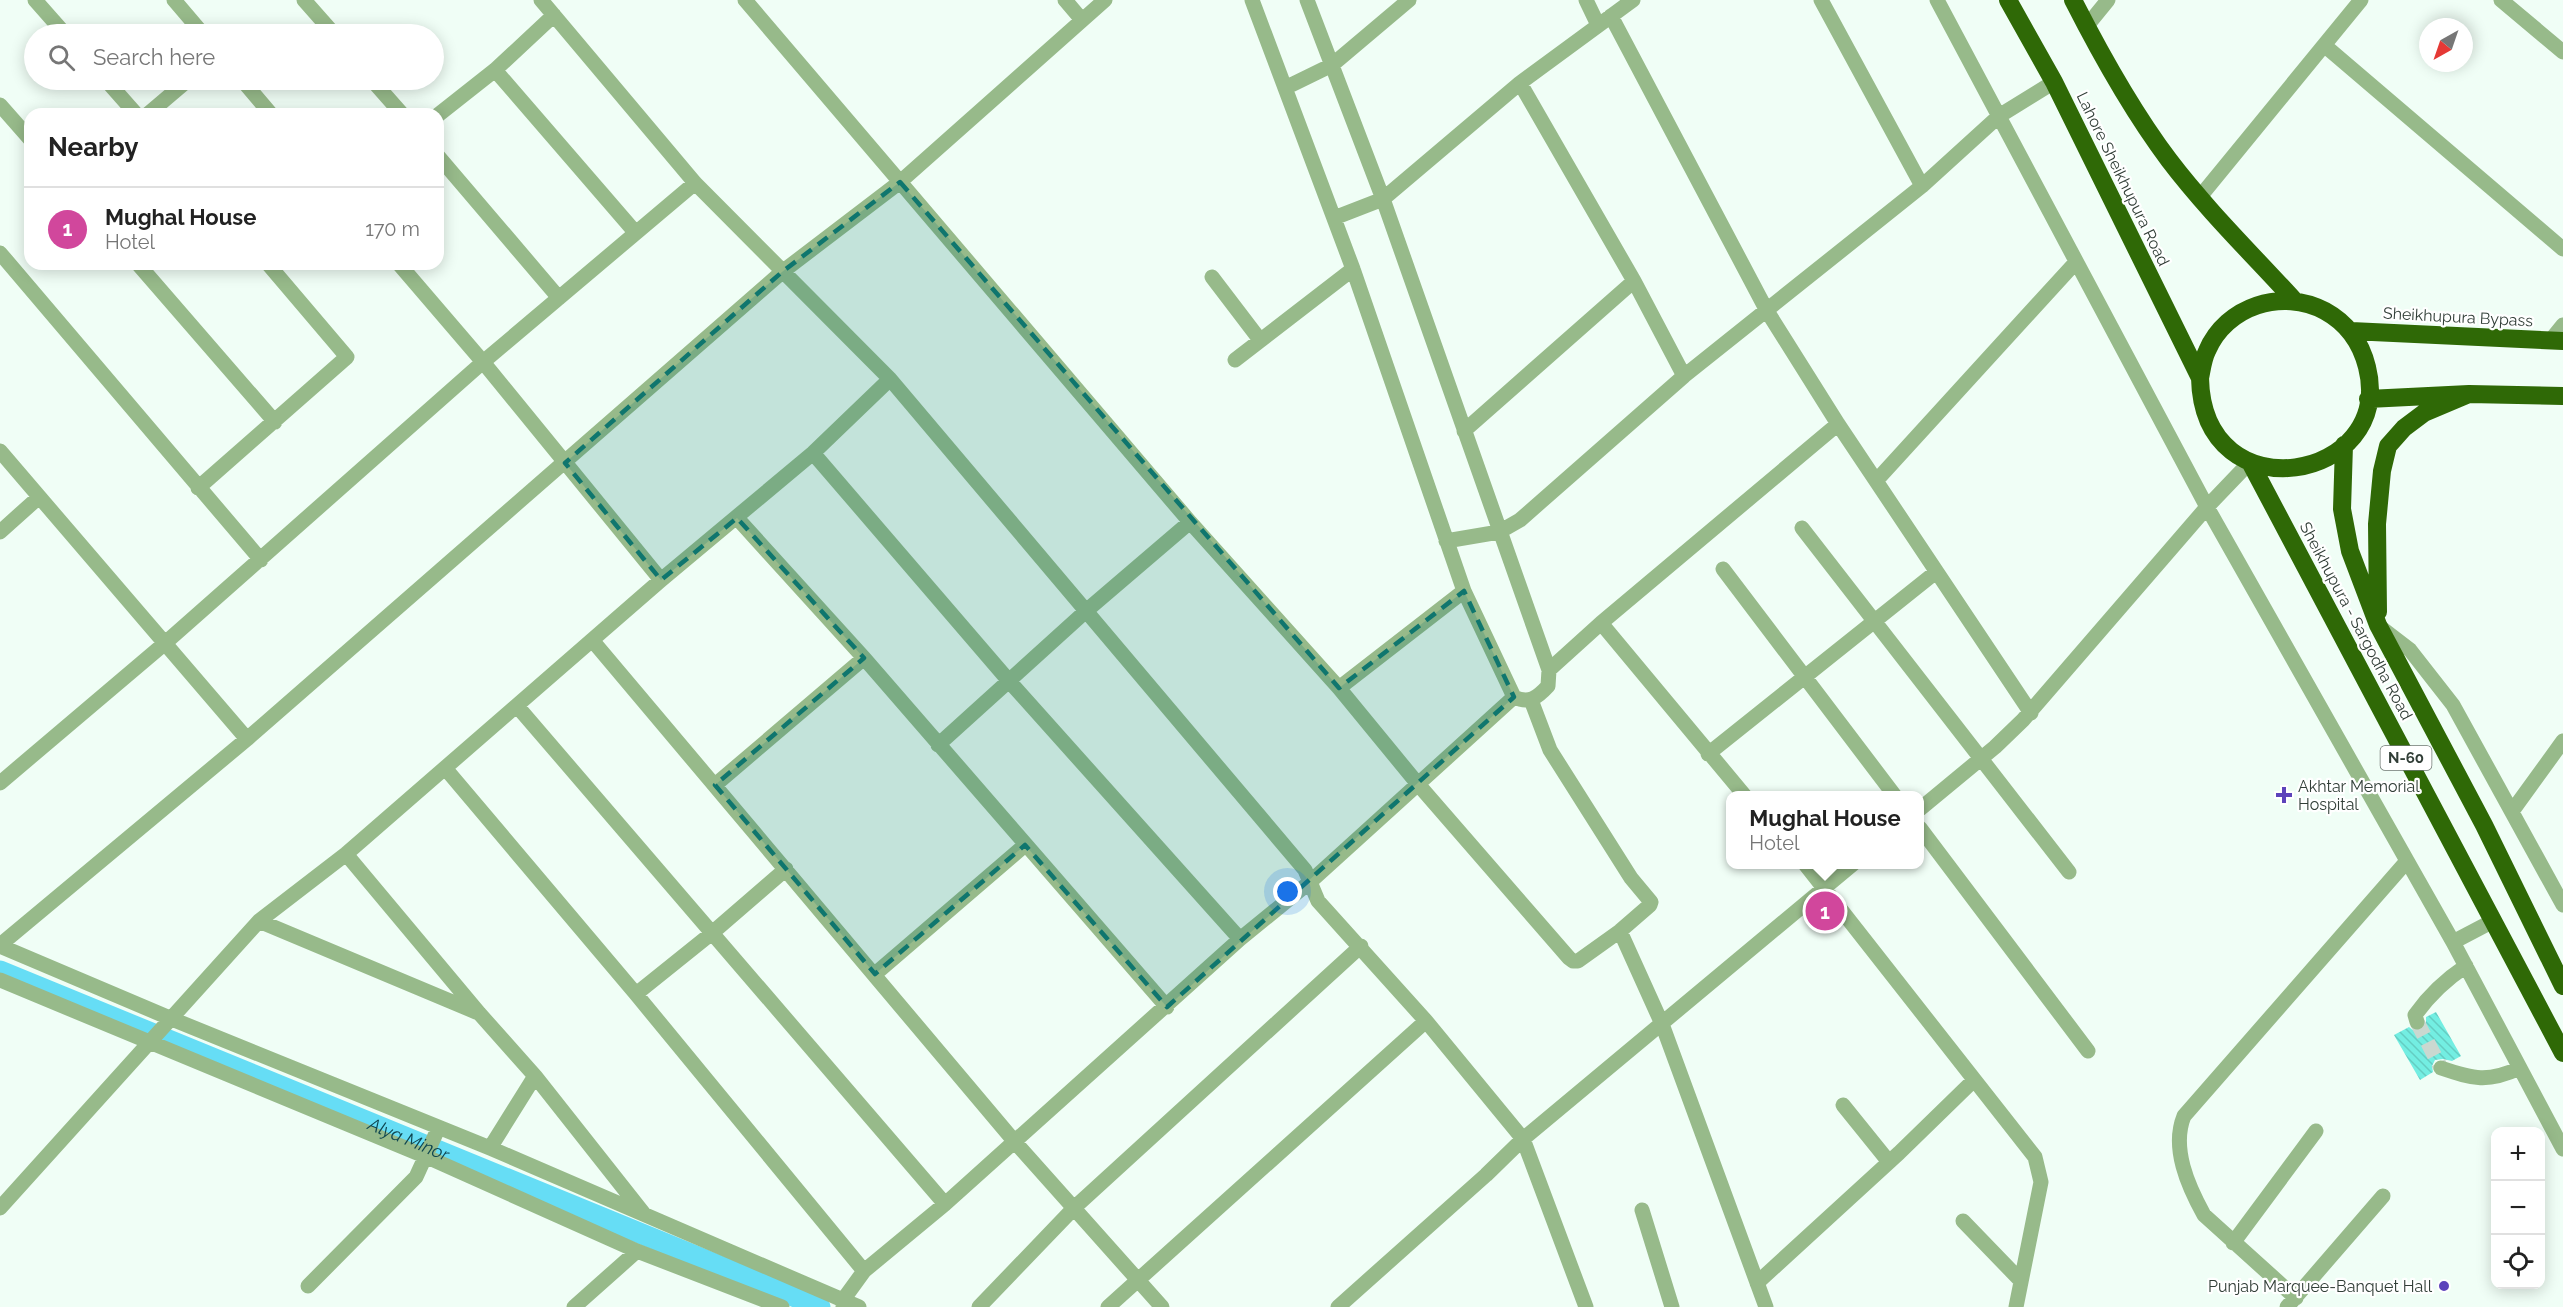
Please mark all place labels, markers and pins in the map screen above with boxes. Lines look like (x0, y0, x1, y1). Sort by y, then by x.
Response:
place label: Akhtar Memorial Hospital (2298, 777, 2420, 814)
marker: Akhtar Memorial Hospital (2275, 786, 2293, 804)
pin: 1 (1806, 888, 1844, 934)
place label: Punjab Marquee-Banquet Hall (2208, 1277, 2433, 1296)
marker: Punjab Marquee-Banquet Hall (2437, 1279, 2451, 1293)

